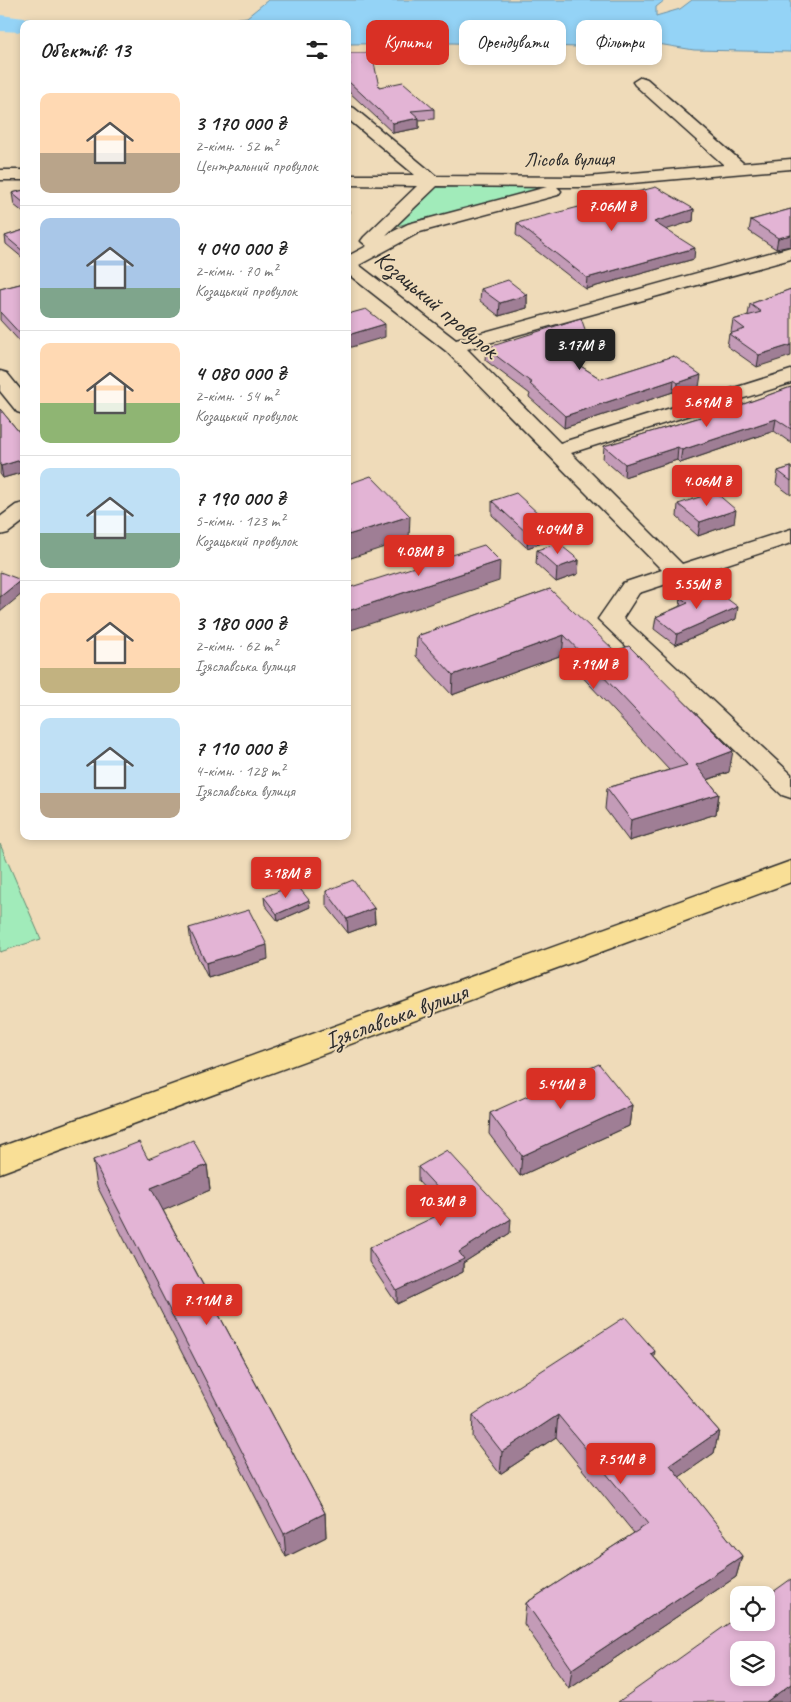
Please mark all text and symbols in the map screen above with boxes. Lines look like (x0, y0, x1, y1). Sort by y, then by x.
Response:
chip: Купити (366, 20, 449, 65)
chip: Орендувати (459, 20, 566, 65)
chip: Фільтри (576, 20, 662, 65)
icon: filters (303, 36, 331, 64)
text: Об’єктів: 13 (40, 37, 130, 63)
text: 3 170 000 ₴ (195, 110, 286, 136)
icon: home (80, 113, 140, 173)
text: 2-кімн. · 52 m² (195, 136, 277, 156)
street label: Лісова вулиця (524, 146, 616, 172)
text: Центральний провулок (195, 156, 318, 176)
pin: 7.06M ₴ (566, 190, 658, 232)
text: 7.06M ₴ (588, 196, 636, 216)
text: 4 040 000 ₴ (195, 235, 286, 261)
icon: home (80, 238, 140, 298)
street label: Козацький провулок (368, 243, 507, 367)
text: 2-кімн. · 70 m² (195, 261, 277, 281)
text: Козацький провулок (195, 281, 297, 301)
pin: 3.17M ₴ (534, 328, 626, 371)
text: 3.17M ₴ (556, 335, 604, 355)
text: 4 080 000 ₴ (195, 360, 286, 386)
icon: home (80, 363, 140, 423)
text: 2-кімн. · 54 m² (195, 386, 277, 406)
pin: 5.69M ₴ (661, 386, 753, 428)
text: 5.69M ₴ (683, 392, 731, 412)
text: Козацький провулок (195, 406, 297, 426)
pin: 4.06M ₴ (661, 464, 753, 507)
text: 4.06M ₴ (683, 471, 731, 491)
text: 7 190 000 ₴ (195, 485, 286, 511)
icon: home (80, 488, 140, 548)
text: 5-кімн. · 123 m² (195, 511, 285, 531)
pin: 4.04M ₴ (512, 512, 604, 555)
text: 4.04M ₴ (534, 519, 582, 539)
text: Козацький провулок (195, 531, 297, 551)
pin: 4.08M ₴ (373, 534, 465, 577)
text: 4.08M ₴ (395, 541, 443, 561)
pin: 5.55M ₴ (651, 568, 743, 610)
text: 5.55M ₴ (674, 574, 720, 594)
text: 3 180 000 ₴ (195, 610, 286, 636)
icon: home (80, 613, 140, 673)
text: 2-кімн. · 62 m² (195, 636, 277, 656)
pin: 7.19M ₴ (548, 648, 640, 690)
text: 7.19M ₴ (570, 654, 618, 674)
text: Ізяславська вулиця (195, 656, 295, 676)
text: 7 110 000 ₴ (195, 735, 286, 761)
icon: home (80, 738, 140, 798)
text: 4-кімн. · 128 m² (195, 761, 285, 781)
text: Ізяславська вулиця (195, 781, 295, 801)
pin: 3.18M ₴ (240, 856, 332, 899)
text: 3.18M ₴ (262, 863, 310, 883)
street label: Ізяславська вулиця (321, 976, 473, 1057)
pin: 5.41M ₴ (515, 1068, 607, 1110)
text: 5.41M ₴ (537, 1074, 585, 1094)
pin: 10.3M ₴ (395, 1184, 487, 1227)
text: 10.3M ₴ (417, 1191, 465, 1211)
pin: 7.11M ₴ (161, 1284, 253, 1326)
text: 7.11M ₴ (183, 1290, 231, 1310)
pin: 7.51M ₴ (575, 1442, 667, 1485)
text: 7.51M ₴ (597, 1449, 645, 1469)
map controls (730, 1586, 775, 1686)
button: locate (730, 1586, 775, 1631)
button: layers (730, 1641, 775, 1686)

